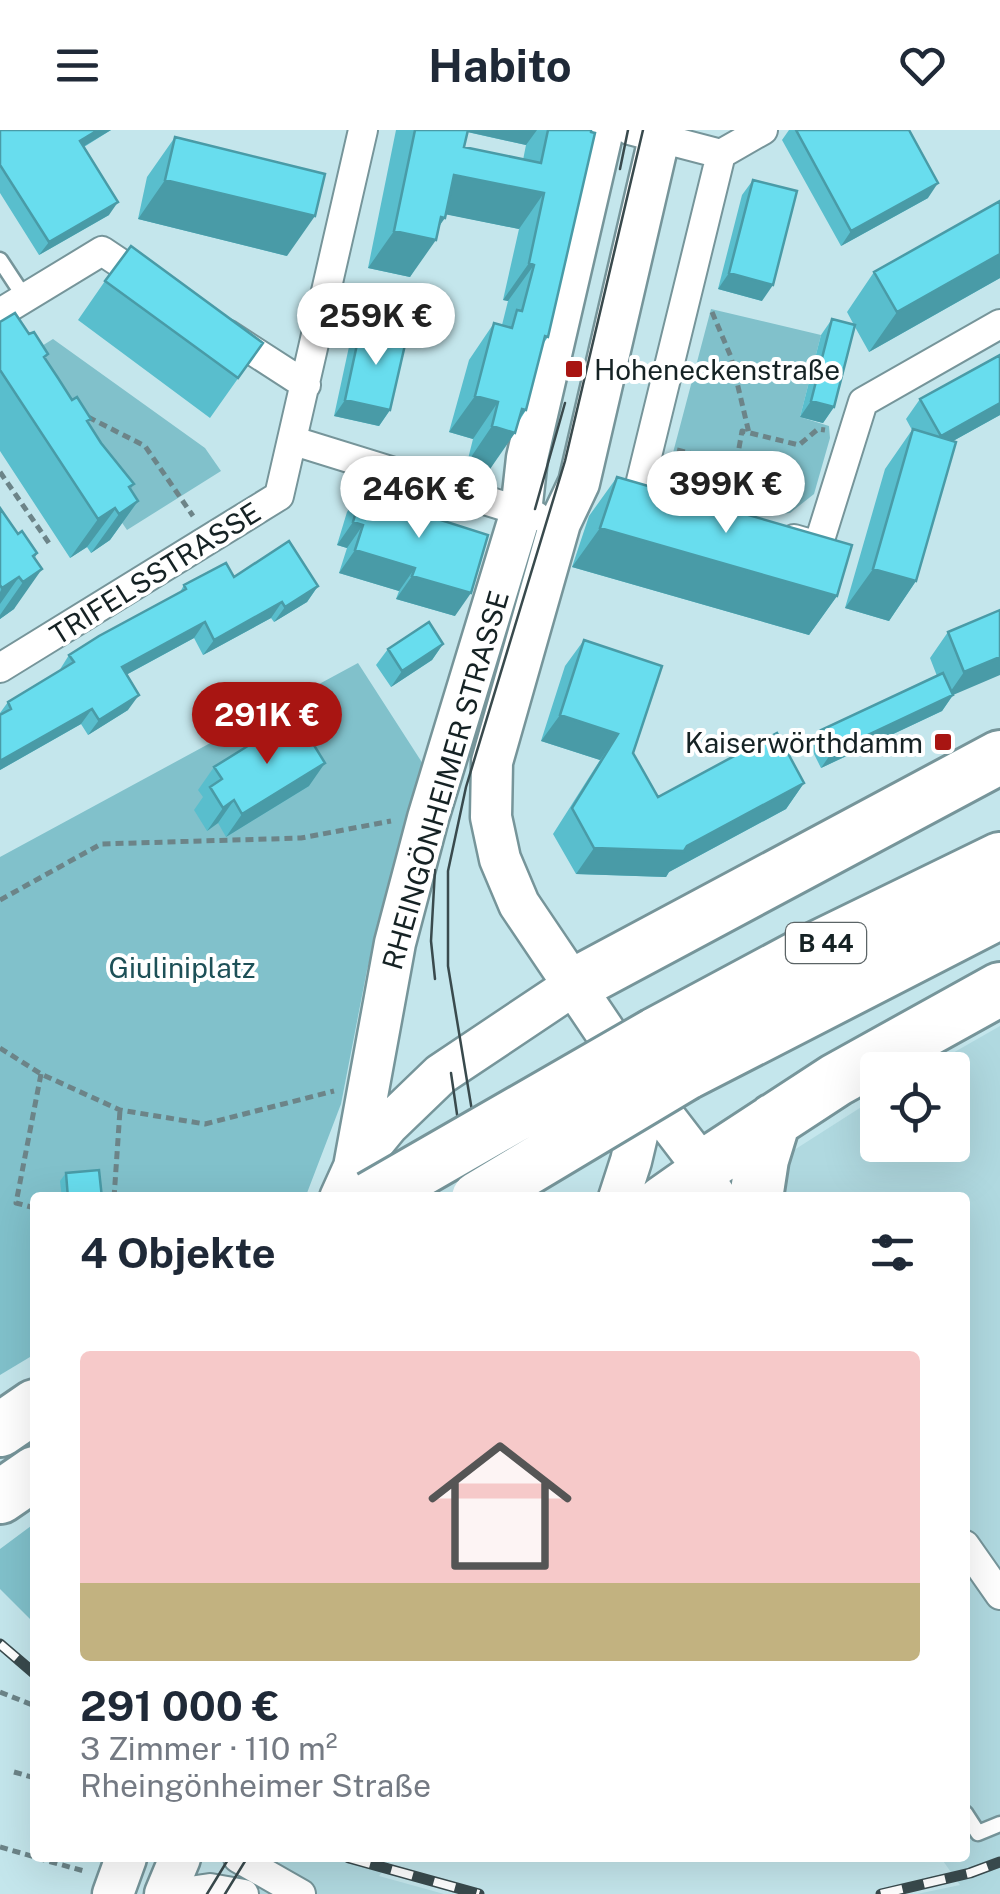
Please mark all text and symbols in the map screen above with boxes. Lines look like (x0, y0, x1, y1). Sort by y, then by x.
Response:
icon: menu (50, 38, 105, 93)
icon: heart (895, 38, 950, 93)
text: Habito (428, 39, 572, 92)
pin: 259K € (295, 283, 457, 368)
text: 259K € (319, 297, 433, 334)
place label: Hoheneckenstraße (594, 353, 840, 386)
marker: Hoheneckenstraße (563, 358, 585, 380)
pin: 399K € (645, 451, 807, 536)
pin: 246K € (338, 456, 500, 541)
text: 399K € (669, 465, 783, 502)
text: 246K € (362, 470, 476, 507)
street label: TRIFELSSTRASSE (44, 495, 266, 651)
street label: RHEINGÖNHEIMER STRASSE (375, 587, 515, 973)
pin: 291K € (186, 682, 348, 767)
text: 291K € (214, 696, 320, 733)
place label: Kaiserwörthdamm (685, 726, 923, 759)
marker: Kaiserwörthdamm (932, 731, 954, 753)
road number: B 44 (786, 923, 866, 963)
park label: Giuliniplatz (109, 951, 255, 984)
map controls (860, 1052, 970, 1162)
button: locate (860, 1052, 970, 1162)
icon: filters (865, 1225, 920, 1280)
text: 4 Objekte (80, 1228, 276, 1277)
icon: home (410, 1416, 590, 1596)
text: 291 000 € (80, 1681, 280, 1730)
text: 3 Zimmer · 110 m² (80, 1730, 337, 1767)
text: Rheingönheimer Straße (80, 1767, 431, 1804)

